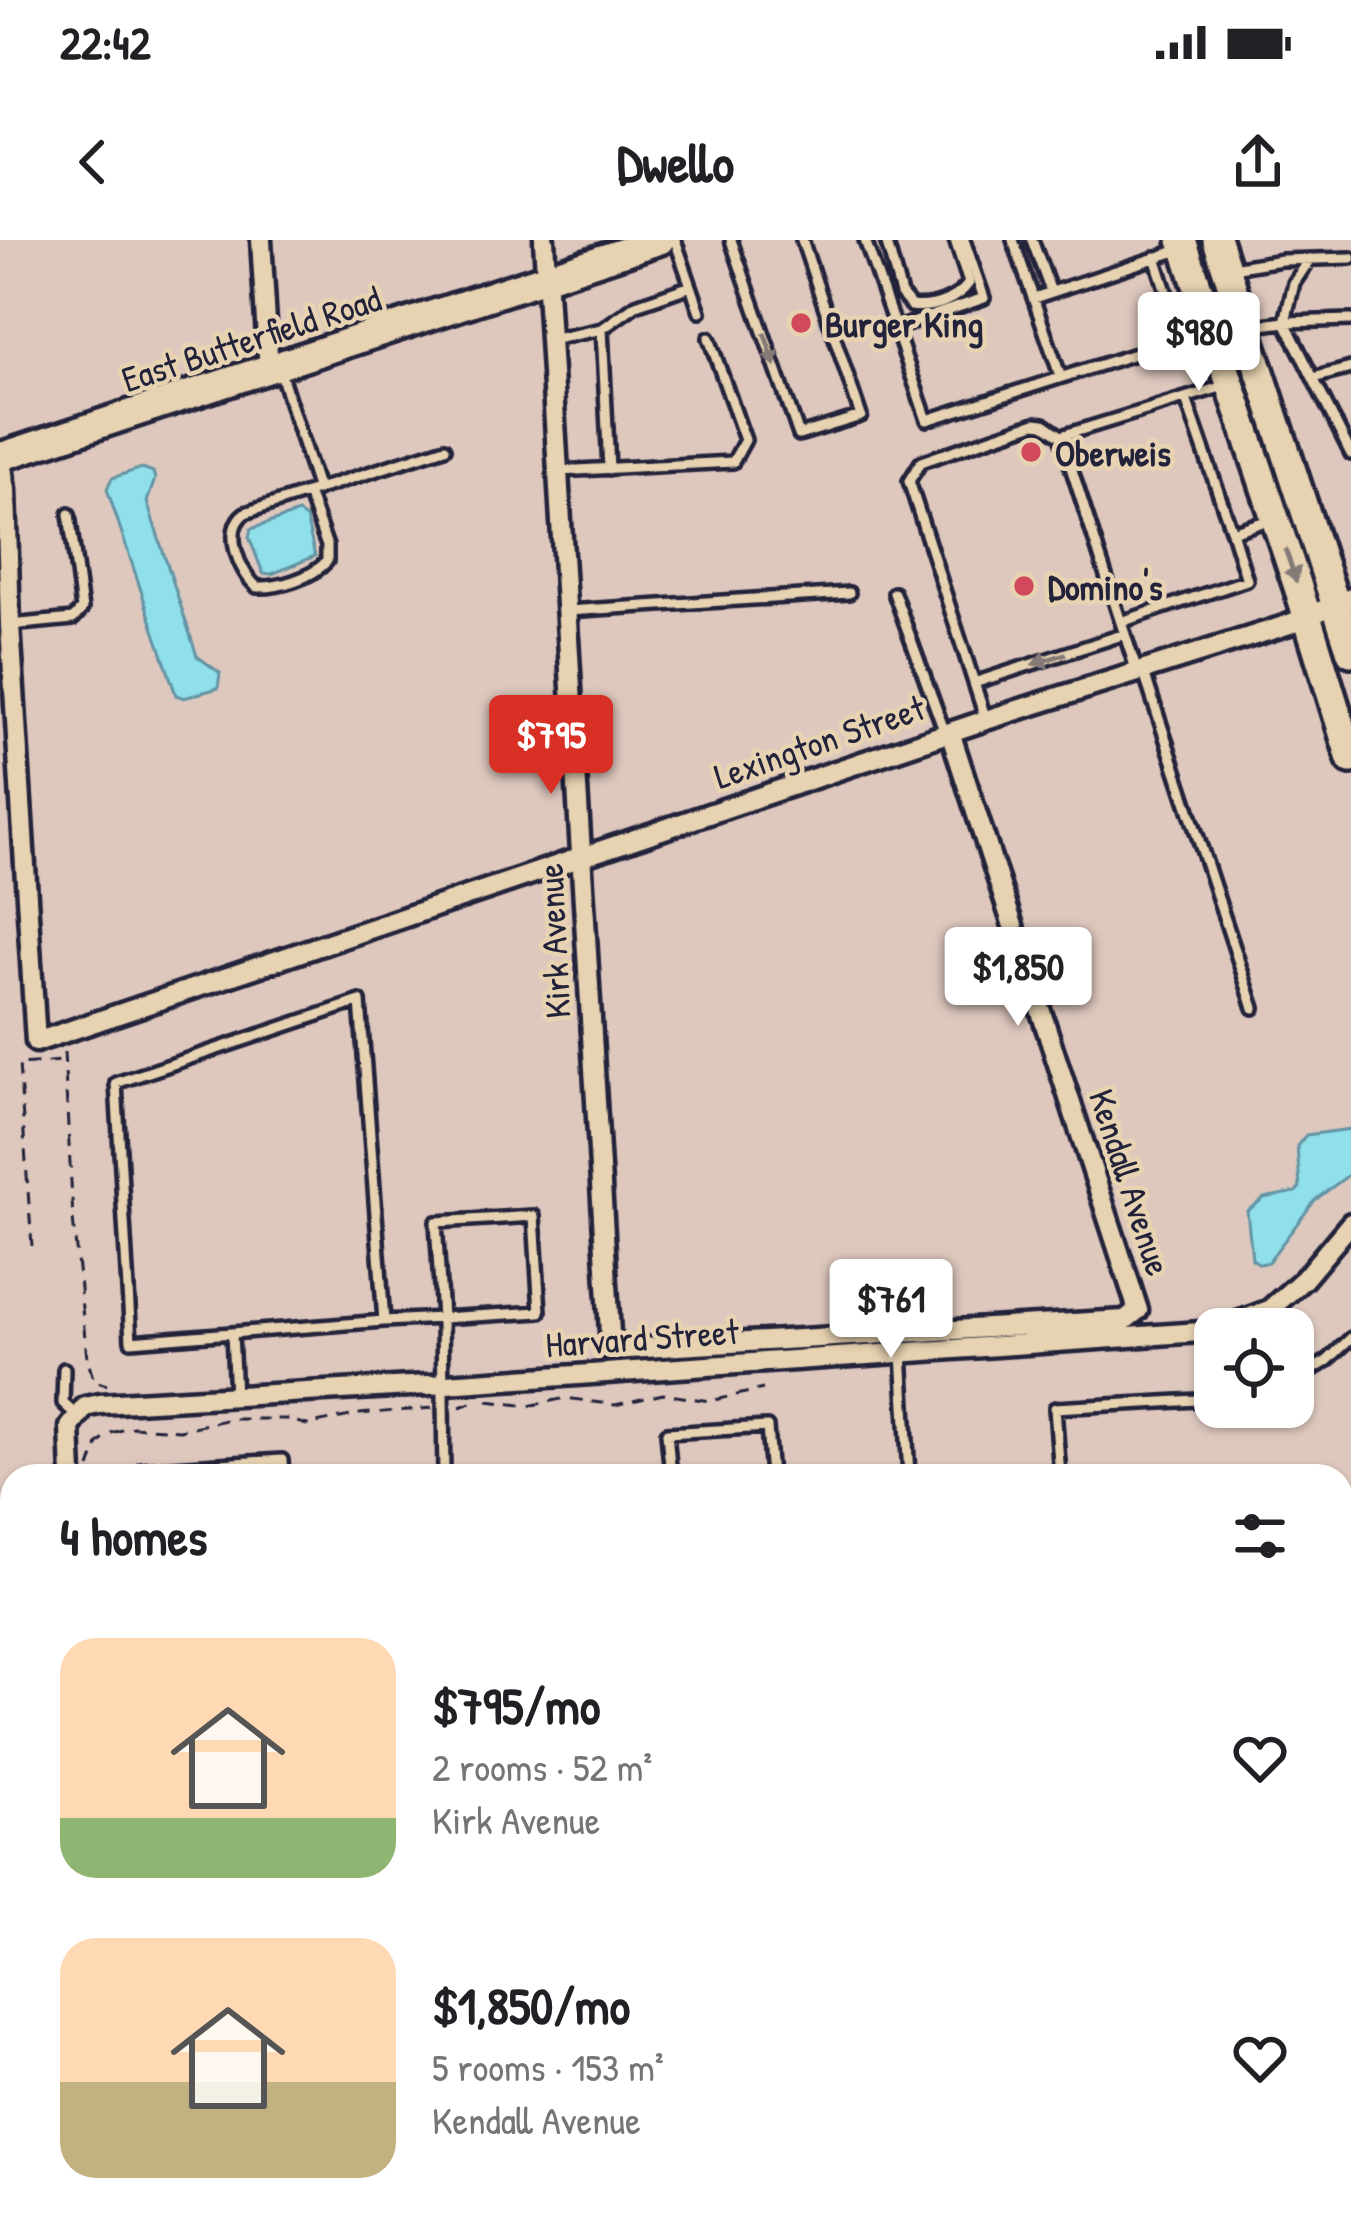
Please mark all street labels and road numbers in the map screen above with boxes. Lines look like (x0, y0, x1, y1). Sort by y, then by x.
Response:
street label: East Butterfield Road (115, 273, 387, 403)
street label: Lexington Street (707, 682, 931, 800)
street label: Kirk Avenue (524, 862, 582, 1020)
street label: Kendall Avenue (1078, 1083, 1184, 1281)
street label: Harvard Street (544, 1306, 741, 1368)

